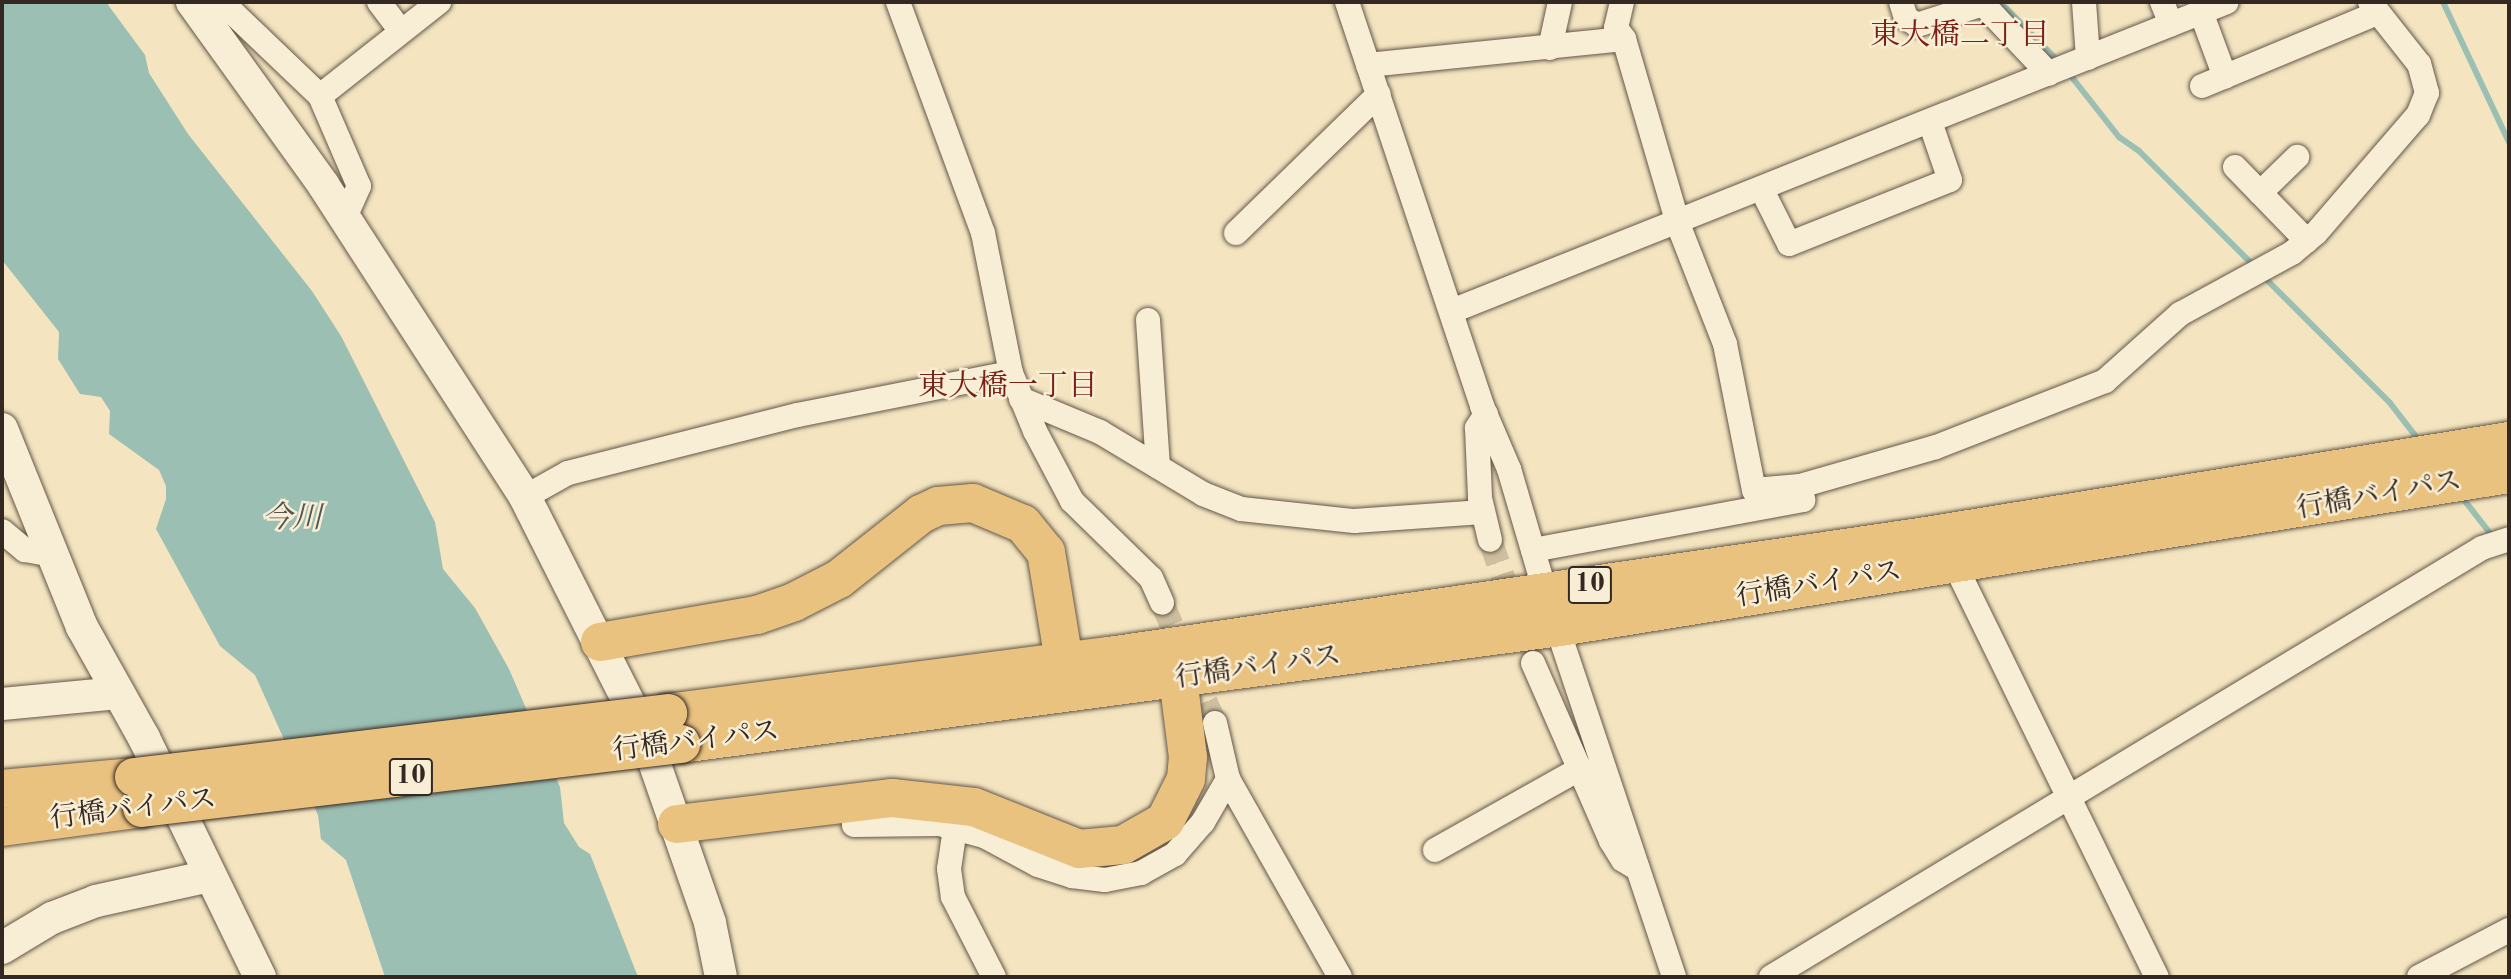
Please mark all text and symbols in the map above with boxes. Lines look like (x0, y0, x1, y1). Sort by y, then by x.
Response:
district label: 東大橋二丁目 (1870, 18, 2050, 54)
district label: 東大橋一丁目 (918, 369, 1098, 405)
street label: 行橋バイパス (2293, 465, 2465, 527)
water label: 今川 (262, 501, 322, 537)
street label: 行橋バイパス (1733, 555, 1905, 615)
road number: 10 (1567, 562, 1613, 608)
street label: 行橋バイパス (1172, 640, 1344, 696)
street label: 行橋バイパス (611, 715, 781, 769)
road number: 10 (388, 754, 434, 800)
street label: 行橋バイパス (48, 783, 218, 837)

